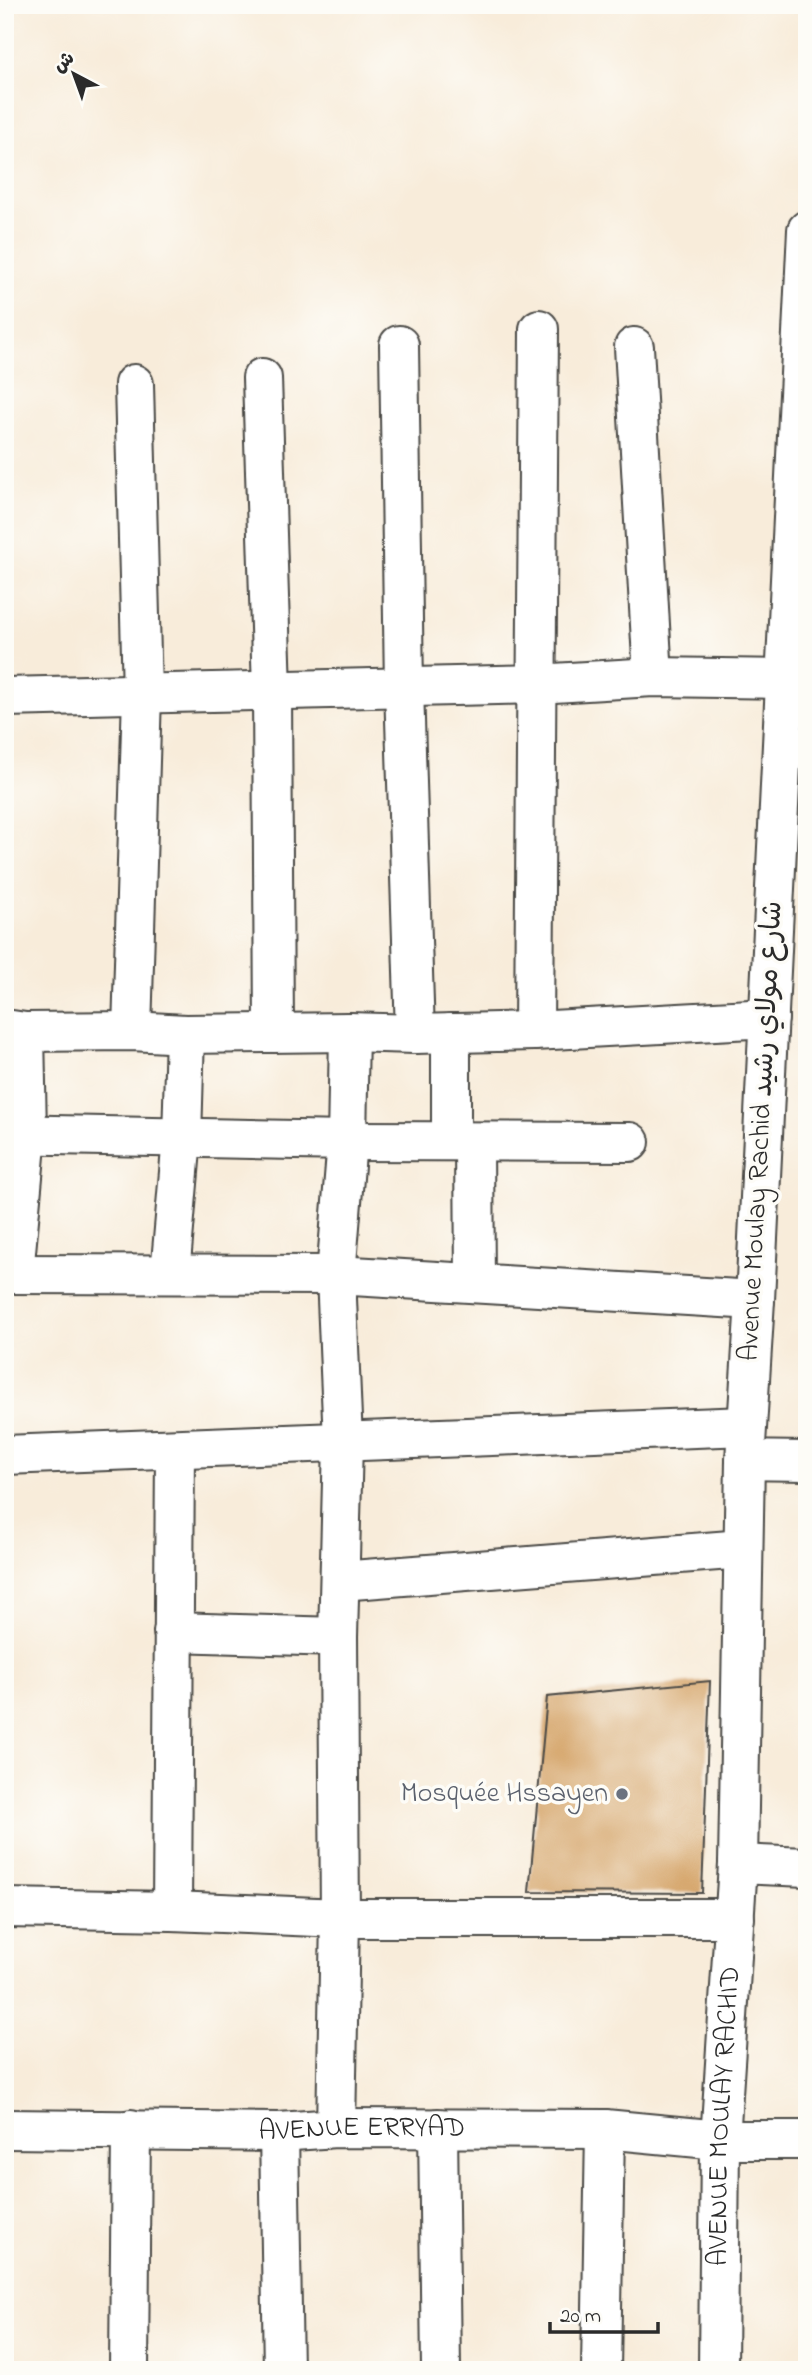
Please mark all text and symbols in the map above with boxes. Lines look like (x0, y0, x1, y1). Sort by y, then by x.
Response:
north arrow (38, 38, 108, 108)
text: ش (48, 46, 81, 80)
street label: Avenue Moulay Rachid شارع مولاي رشيد (729, 900, 795, 1362)
place label: Mosquée Hssayen (401, 1774, 608, 1815)
marker: Mosquée Hssayen (614, 1786, 630, 1802)
street label: AVENUE MOULAY RACHID (698, 1965, 752, 2266)
street label: AVENUE ERRYAD (258, 2107, 465, 2153)
scale bar (550, 2291, 658, 2335)
text: 20 m (560, 2302, 601, 2332)

